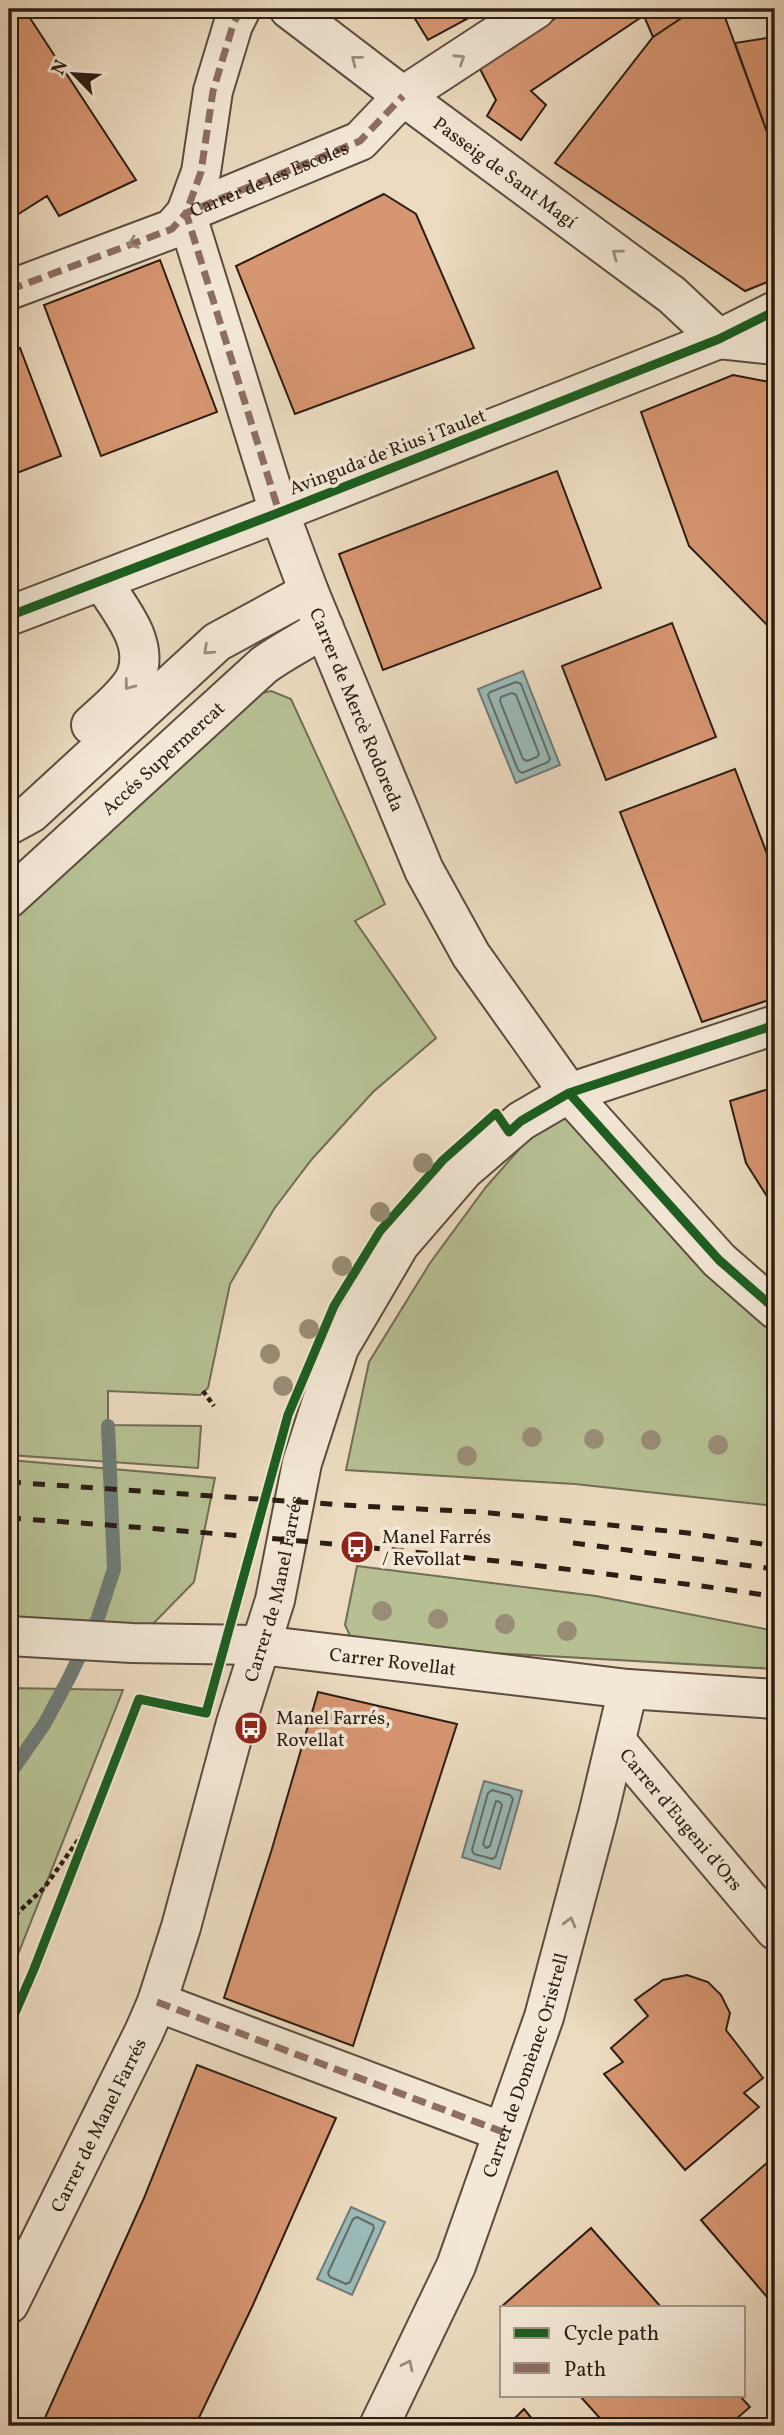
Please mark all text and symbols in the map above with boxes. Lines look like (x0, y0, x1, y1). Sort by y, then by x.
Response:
north arrow (38, 38, 108, 108)
one-way arrow (351, 55, 363, 68)
one-way arrow (452, 55, 465, 67)
text: N (46, 56, 75, 79)
street label: Passeig de Sant Magí (427, 112, 582, 236)
street label: Carrer de les Escoles (186, 136, 353, 225)
one-way arrow (127, 235, 139, 249)
one-way arrow (612, 250, 625, 262)
street label: Avinguda de Rius i Taulet (285, 403, 490, 502)
street label: Carrer de Mercè Rodoreda (302, 604, 409, 816)
one-way arrow (203, 642, 216, 655)
one-way arrow (124, 677, 137, 690)
street label: Accés Supermercat (97, 696, 231, 822)
street label: Carrer de Manel Farrés (239, 1494, 310, 1686)
place label: Manel Farrés / Revollat (382, 1525, 491, 1573)
bus stop icon: Manel Farrés / Revollat (338, 1528, 376, 1566)
street label: Carrer Rovellat (328, 1642, 458, 1683)
place label: Manel Farrés, Rovellat (276, 1706, 390, 1754)
bus stop icon: Manel Farrés, Rovellat (232, 1709, 270, 1747)
street label: Carrer d'Eugeni d'Ors (613, 1743, 748, 1897)
one-way arrow (561, 1916, 576, 1928)
street label: Carrer de Domènec Oristrell (477, 1950, 576, 2182)
street label: Carrer de Manel Farrés (45, 2034, 154, 2217)
legend (500, 2306, 746, 2396)
text: Cycle path (564, 2320, 659, 2349)
text: Path (564, 2356, 606, 2385)
one-way arrow (400, 2360, 414, 2372)

